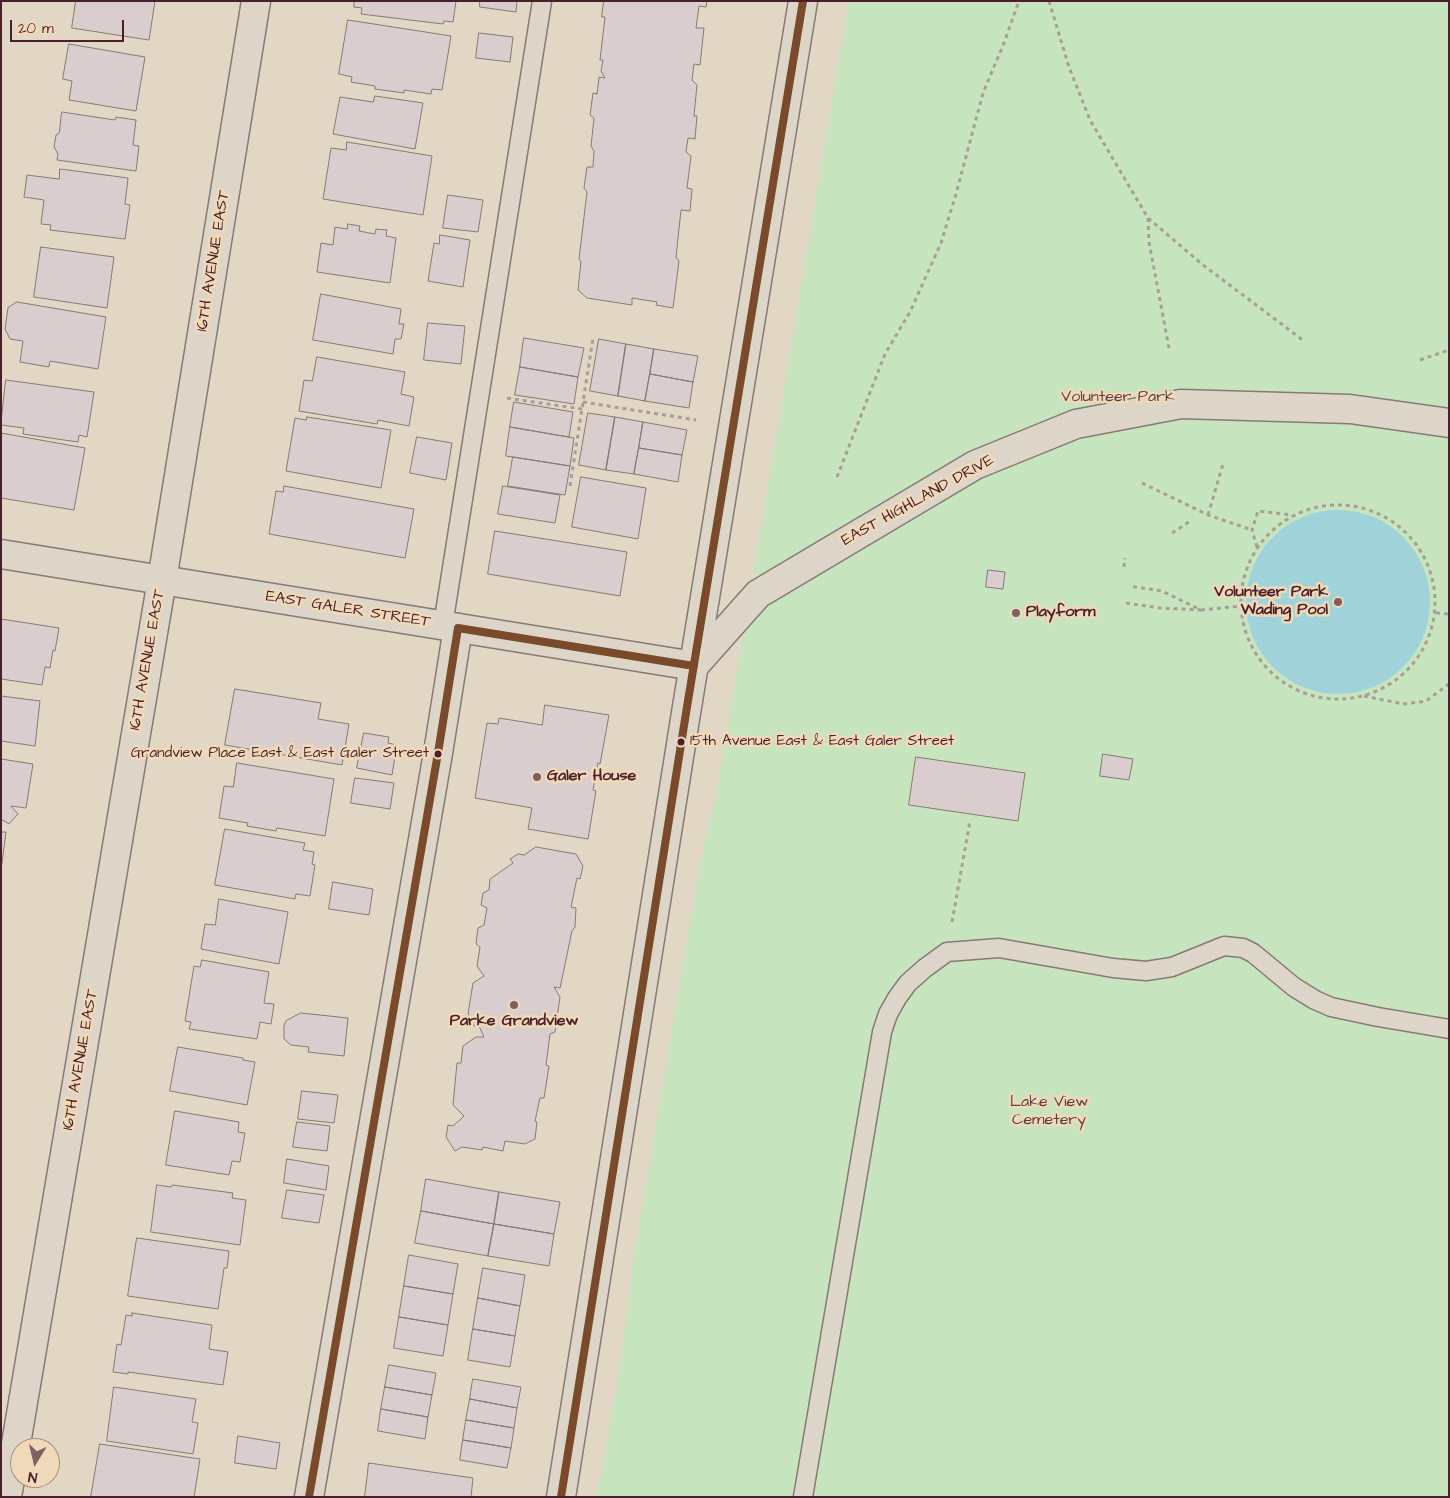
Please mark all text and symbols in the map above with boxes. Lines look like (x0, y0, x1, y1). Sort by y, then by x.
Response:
scale bar (12, 10, 126, 42)
text: 20 m (18, 18, 54, 39)
street label: 16TH AVENUE EAST (193, 189, 235, 333)
park label: Volunteer Park (1061, 388, 1175, 408)
street label: EAST HIGHLAND DRIVE (839, 451, 997, 551)
place label: Volunteer Park Wading Pool (1214, 583, 1328, 621)
street label: EAST GALER STREET (264, 587, 432, 633)
street label: 16TH AVENUE EAST (126, 588, 170, 732)
marker: Volunteer Park Wading Pool (1332, 596, 1344, 608)
place label: Playform (1026, 603, 1095, 623)
marker: Playform (1010, 607, 1022, 619)
place label: 15th Avenue East & East Galer Street (690, 733, 954, 751)
marker: 15th Avenue East & East Galer Street (676, 737, 686, 747)
place label: Grandview Place East & East Galer Street (131, 745, 429, 763)
marker: Grandview Place East & East Galer Street (433, 749, 443, 759)
place label: Galer House (547, 767, 636, 787)
marker: Galer House (531, 771, 543, 783)
street label: 16TH AVENUE EAST (59, 988, 103, 1132)
marker: Parke Grandview (508, 999, 520, 1011)
place label: Parke Grandview (450, 1012, 578, 1032)
park label: Lake View Cemetery (1010, 1093, 1088, 1131)
north arrow (10, 1438, 60, 1488)
text: N (27, 1466, 39, 1487)

